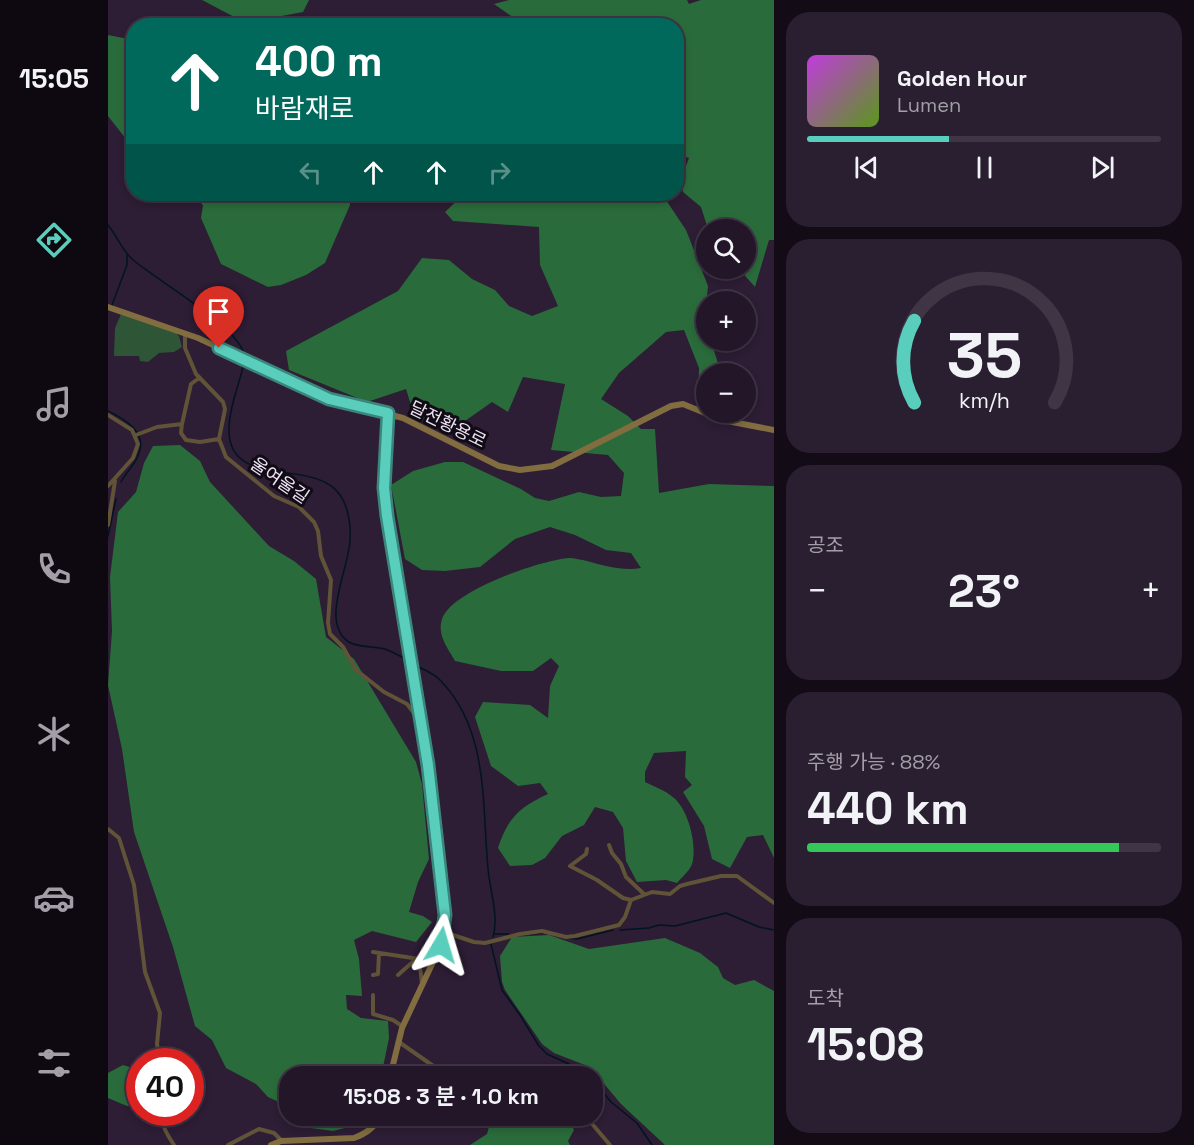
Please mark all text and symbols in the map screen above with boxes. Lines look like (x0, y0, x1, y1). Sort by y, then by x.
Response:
text: 400 m (255, 35, 383, 88)
icon: ahead (156, 42, 234, 120)
text: 15:05 (19, 61, 89, 96)
text: Golden Hour (897, 64, 1027, 92)
text: 바람재로 (255, 91, 354, 126)
text: Lumen (897, 92, 961, 118)
icon: previous (850, 151, 883, 184)
icon: pause (968, 151, 1001, 184)
icon: next (1086, 151, 1119, 184)
icon: left (294, 156, 327, 189)
icon: ahead (357, 156, 390, 189)
icon: ahead (420, 156, 453, 189)
icon: right (483, 156, 516, 189)
icon: directions (33, 219, 75, 261)
map controls (696, 219, 756, 423)
button: search (696, 219, 756, 279)
pin (193, 286, 244, 348)
button: + (696, 291, 756, 351)
icon: arrive (202, 295, 235, 328)
text: 35 (946, 316, 1022, 395)
button: − (696, 363, 756, 423)
icon: music (33, 383, 75, 425)
text: km/h (958, 387, 1010, 414)
street label: 달전황용로 (406, 396, 490, 452)
street label: 울여울길 (246, 452, 314, 508)
text: 공조 (807, 532, 844, 558)
icon: phone (33, 548, 75, 590)
text: 23° (948, 563, 1020, 620)
text: − (807, 570, 827, 612)
text: + (1141, 570, 1161, 612)
icon: climate (33, 713, 75, 755)
text: 주행 가능 · 88% (807, 749, 940, 775)
text: 440 km (807, 780, 969, 837)
icon: car (33, 877, 75, 919)
position arrow (409, 913, 473, 977)
text: 도착 (807, 985, 844, 1011)
text: 15:08 (807, 1016, 924, 1073)
icon: filters (33, 1042, 75, 1084)
speed limit sign: 40 (126, 1048, 204, 1126)
text: 15:08 · 3 분 · 1.0 km (343, 1082, 539, 1110)

